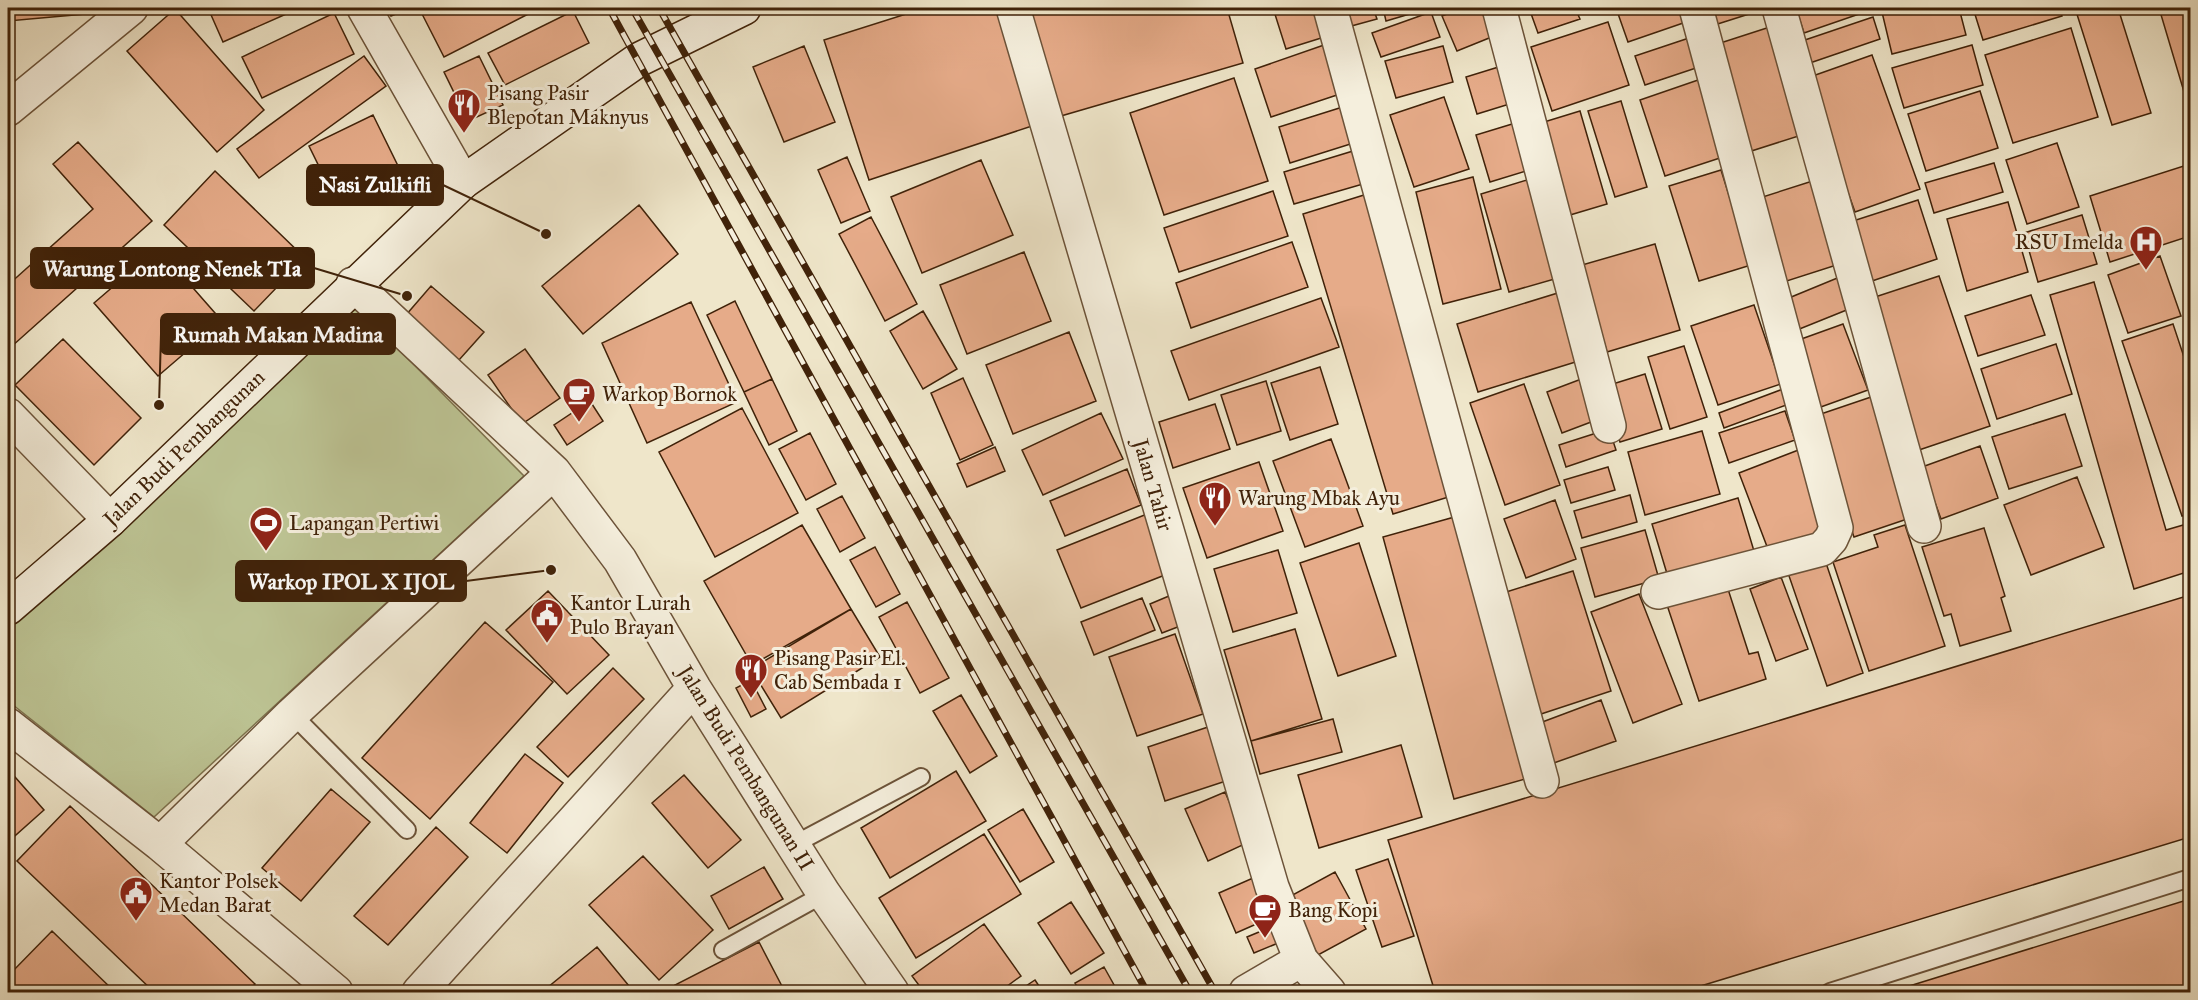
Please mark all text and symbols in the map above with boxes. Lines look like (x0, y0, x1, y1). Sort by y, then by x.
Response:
place label: Pisang Pasir Blepotan Maknyus (487, 80, 649, 130)
restaurant icon: Pisang Pasir Blepotan Maknyus (446, 87, 482, 134)
callout: Nasi Zulkifli (307, 165, 443, 205)
text: Nasi Zulkifli (319, 171, 432, 198)
hospital icon: RSU Imelda (2128, 224, 2164, 271)
place label: RSU Imelda (2015, 229, 2123, 255)
callout: Warung Lontong Nenek TIa (31, 248, 314, 288)
text: Warung Lontong Nenek TIa (43, 255, 302, 282)
callout: Rumah Makan Madina (161, 314, 395, 354)
text: Rumah Makan Madina (173, 321, 384, 348)
street label: Jalan Budi Pembangunan (96, 364, 270, 533)
cafe icon: Warkop Bornok (561, 376, 597, 423)
place label: Warkop Bornok (602, 381, 737, 407)
street label: Jalan Tahir (1127, 434, 1179, 534)
restaurant icon: Warung Mbak Ayu (1197, 480, 1233, 527)
place label: Warung Mbak Ayu (1238, 485, 1400, 511)
sports icon: Lapangan Pertiwi (248, 505, 284, 552)
place label: Lapangan Pertiwi (289, 510, 440, 536)
callout: Warkop IPOL X IJOL (236, 561, 466, 601)
text: Warkop IPOL X IJOL (248, 568, 455, 596)
place label: Kantor Lurah Pulo Brayan (570, 590, 691, 640)
public building icon: Kantor Lurah Pulo Brayan (529, 597, 565, 644)
place label: Pisang Pasir El. Cab Sembada 1 (774, 645, 905, 695)
restaurant icon: Pisang Pasir El. Cab Sembada 1 (733, 652, 769, 699)
street label: Jalan Budi Pembangunan II (671, 659, 820, 875)
place label: Kantor Polsek Medan Barat (159, 868, 279, 918)
public building icon: Kantor Polsek Medan Barat (118, 875, 154, 922)
cafe icon: Bang Kopi (1247, 892, 1283, 939)
place label: Bang Kopi (1288, 897, 1378, 923)

